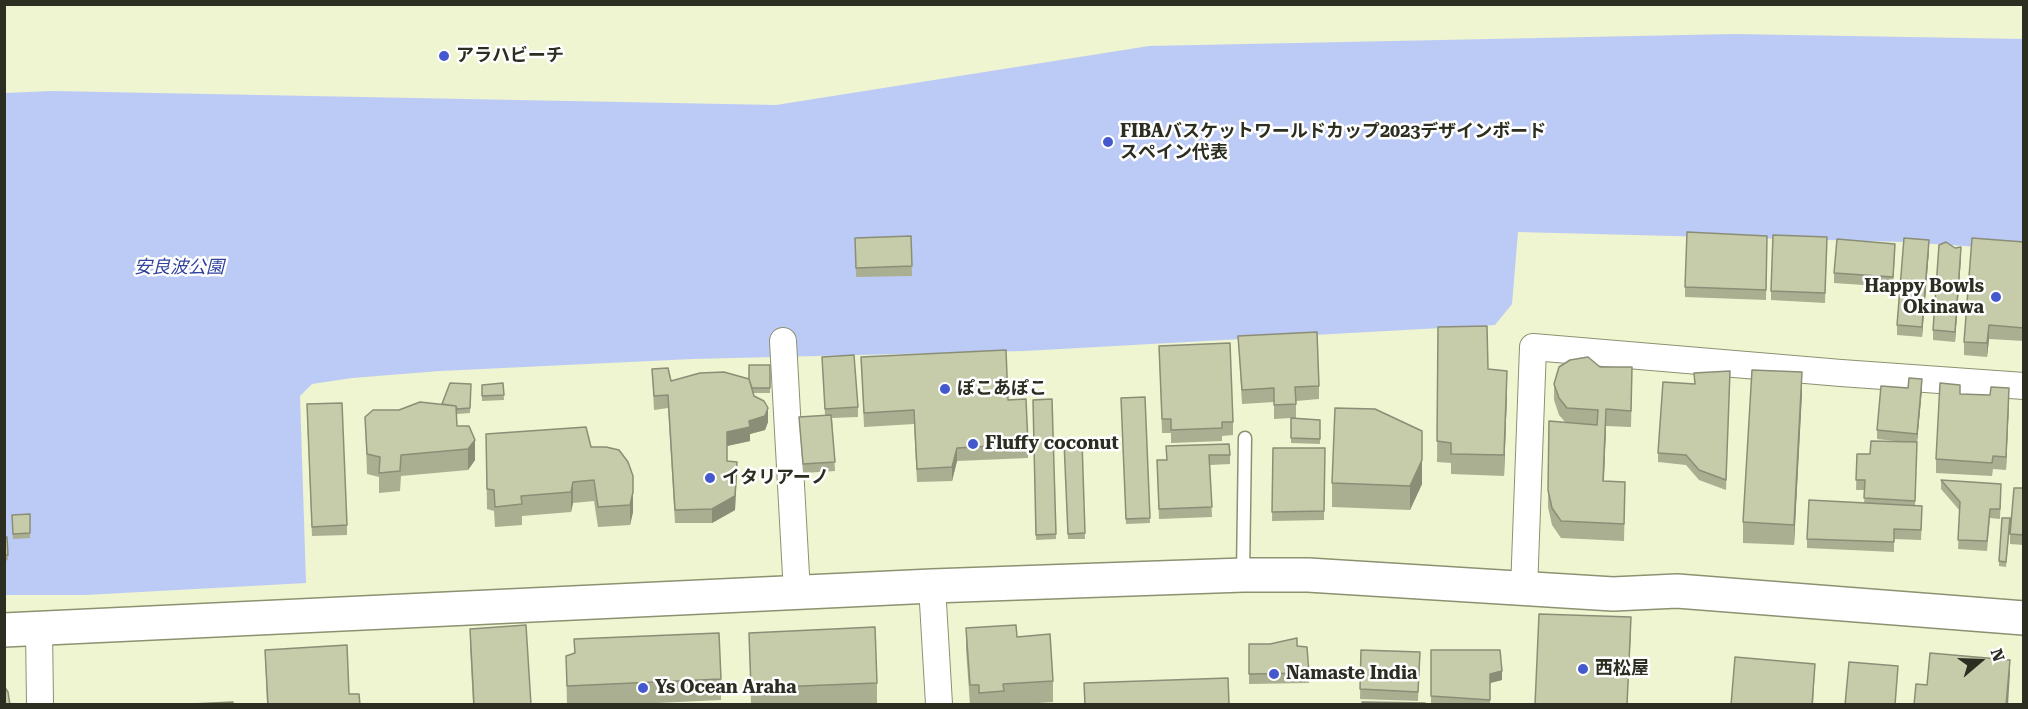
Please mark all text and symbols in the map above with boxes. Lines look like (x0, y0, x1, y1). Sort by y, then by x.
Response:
place label: アラハビーチ (456, 45, 564, 67)
marker: アラハビーチ (437, 49, 451, 63)
place label: FIBAバスケットワールドカップ2023デザインボード スペイン代表 (1120, 121, 1546, 164)
marker: FIBAバスケットワールドカップ2023デザインボード スペイン代表 (1101, 135, 1115, 149)
park label: 安良波公園 (134, 257, 224, 279)
place label: Happy Bowls Okinawa (1864, 276, 1984, 318)
marker: Happy Bowls Okinawa (1989, 290, 2003, 304)
place label: ぽこあぽこ (957, 378, 1047, 400)
marker: ぽこあぽこ (938, 382, 952, 396)
place label: Fluffy coconut (985, 433, 1119, 455)
marker: Fluffy coconut (966, 437, 980, 451)
place label: イタリアーノ (722, 467, 829, 489)
marker: イタリアーノ (703, 471, 717, 485)
north arrow (1950, 631, 2010, 691)
text: N (1987, 646, 2008, 664)
place label: 西松屋 (1595, 658, 1649, 680)
marker: 西松屋 (1576, 662, 1590, 676)
place label: Namaste India (1286, 663, 1417, 685)
marker: Namaste India (1267, 667, 1281, 681)
place label: Ys Ocean Araha (655, 677, 797, 699)
marker: Ys Ocean Araha (636, 681, 650, 695)

